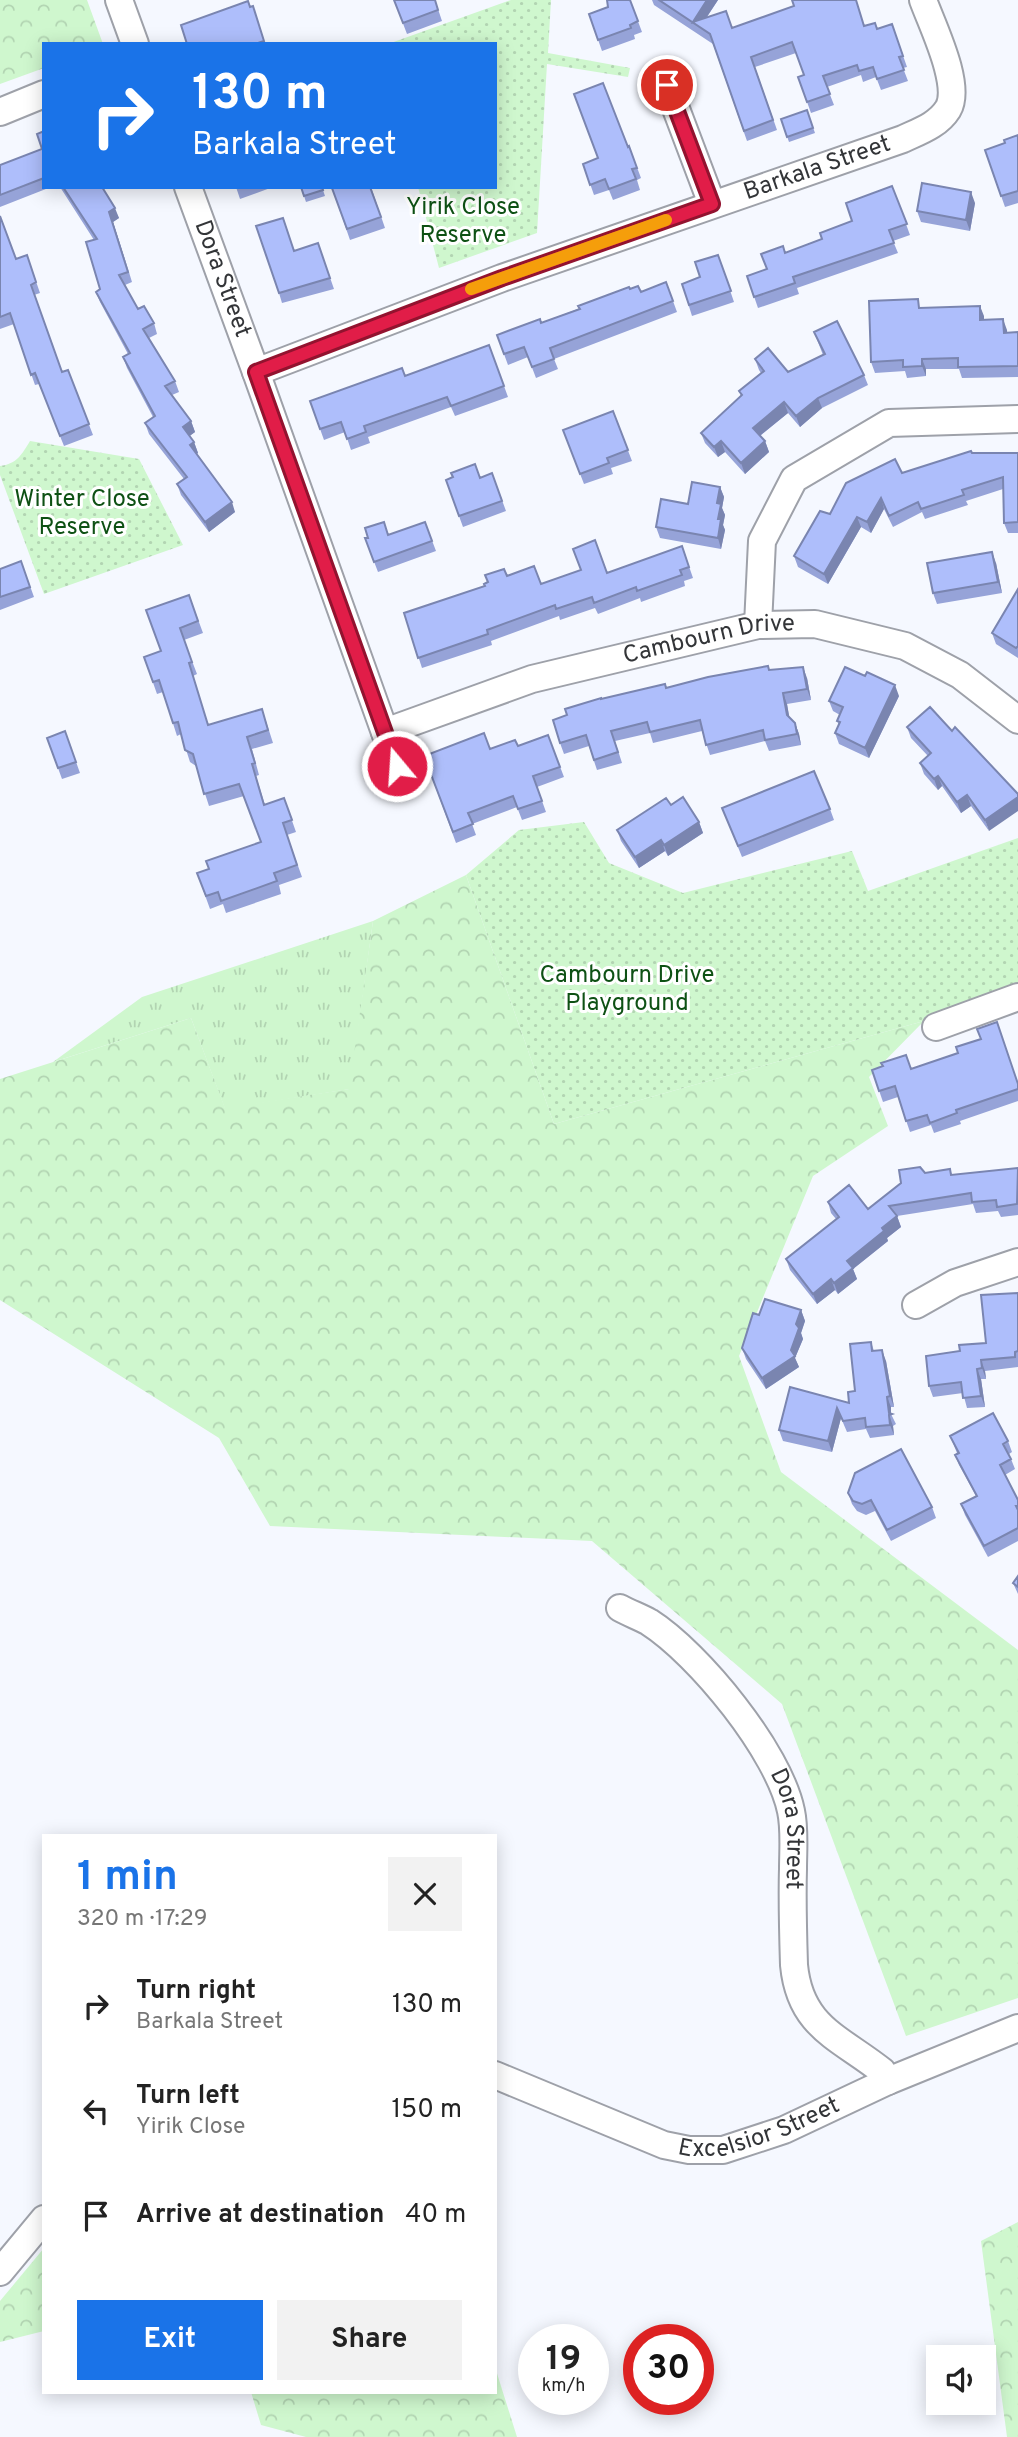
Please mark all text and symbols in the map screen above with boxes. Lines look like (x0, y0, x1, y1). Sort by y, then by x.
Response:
pin (637, 55, 697, 115)
text: 130 m (192, 65, 328, 127)
icon: arrive (648, 66, 686, 104)
icon: right (77, 70, 168, 161)
text: Barkala Street (192, 126, 397, 166)
street label: Barkala Street (740, 129, 895, 208)
park label: Yirik Close Reserve (406, 193, 520, 251)
street label: Dora Street (187, 216, 257, 342)
park label: Winter Close Reserve (14, 485, 150, 543)
street label: Cambourn Drive (620, 609, 795, 672)
position arrow (360, 729, 434, 803)
park label: Cambourn Drive Playground (540, 961, 714, 1019)
street label: Dora Street (762, 1764, 809, 1890)
text: 1 min (77, 1852, 178, 1905)
button: close (388, 1857, 462, 1931)
text: 320 m · 17:29 (77, 1905, 207, 1934)
text: Turn right (136, 1975, 256, 2008)
icon: right (77, 1987, 115, 2025)
text: 130 m (392, 1989, 462, 2022)
text: Barkala Street (136, 2008, 283, 2037)
text: Turn left (136, 2080, 240, 2113)
street label: Excelsior Street (675, 2091, 845, 2165)
icon: left (77, 2092, 115, 2130)
text: 150 m (391, 2094, 462, 2127)
text: Yirik Close (136, 2113, 245, 2142)
icon: arrive (77, 2197, 115, 2235)
text: Arrive at destination (136, 2199, 384, 2232)
text: 40 m (405, 2199, 466, 2232)
button: Exit (77, 2300, 263, 2380)
button: Share (277, 2300, 462, 2380)
speed limit sign: 30 (623, 2324, 714, 2415)
text: 19 (546, 2338, 581, 2382)
map controls (926, 2345, 996, 2415)
button: sound (926, 2345, 996, 2415)
text: km/h (542, 2375, 585, 2398)

